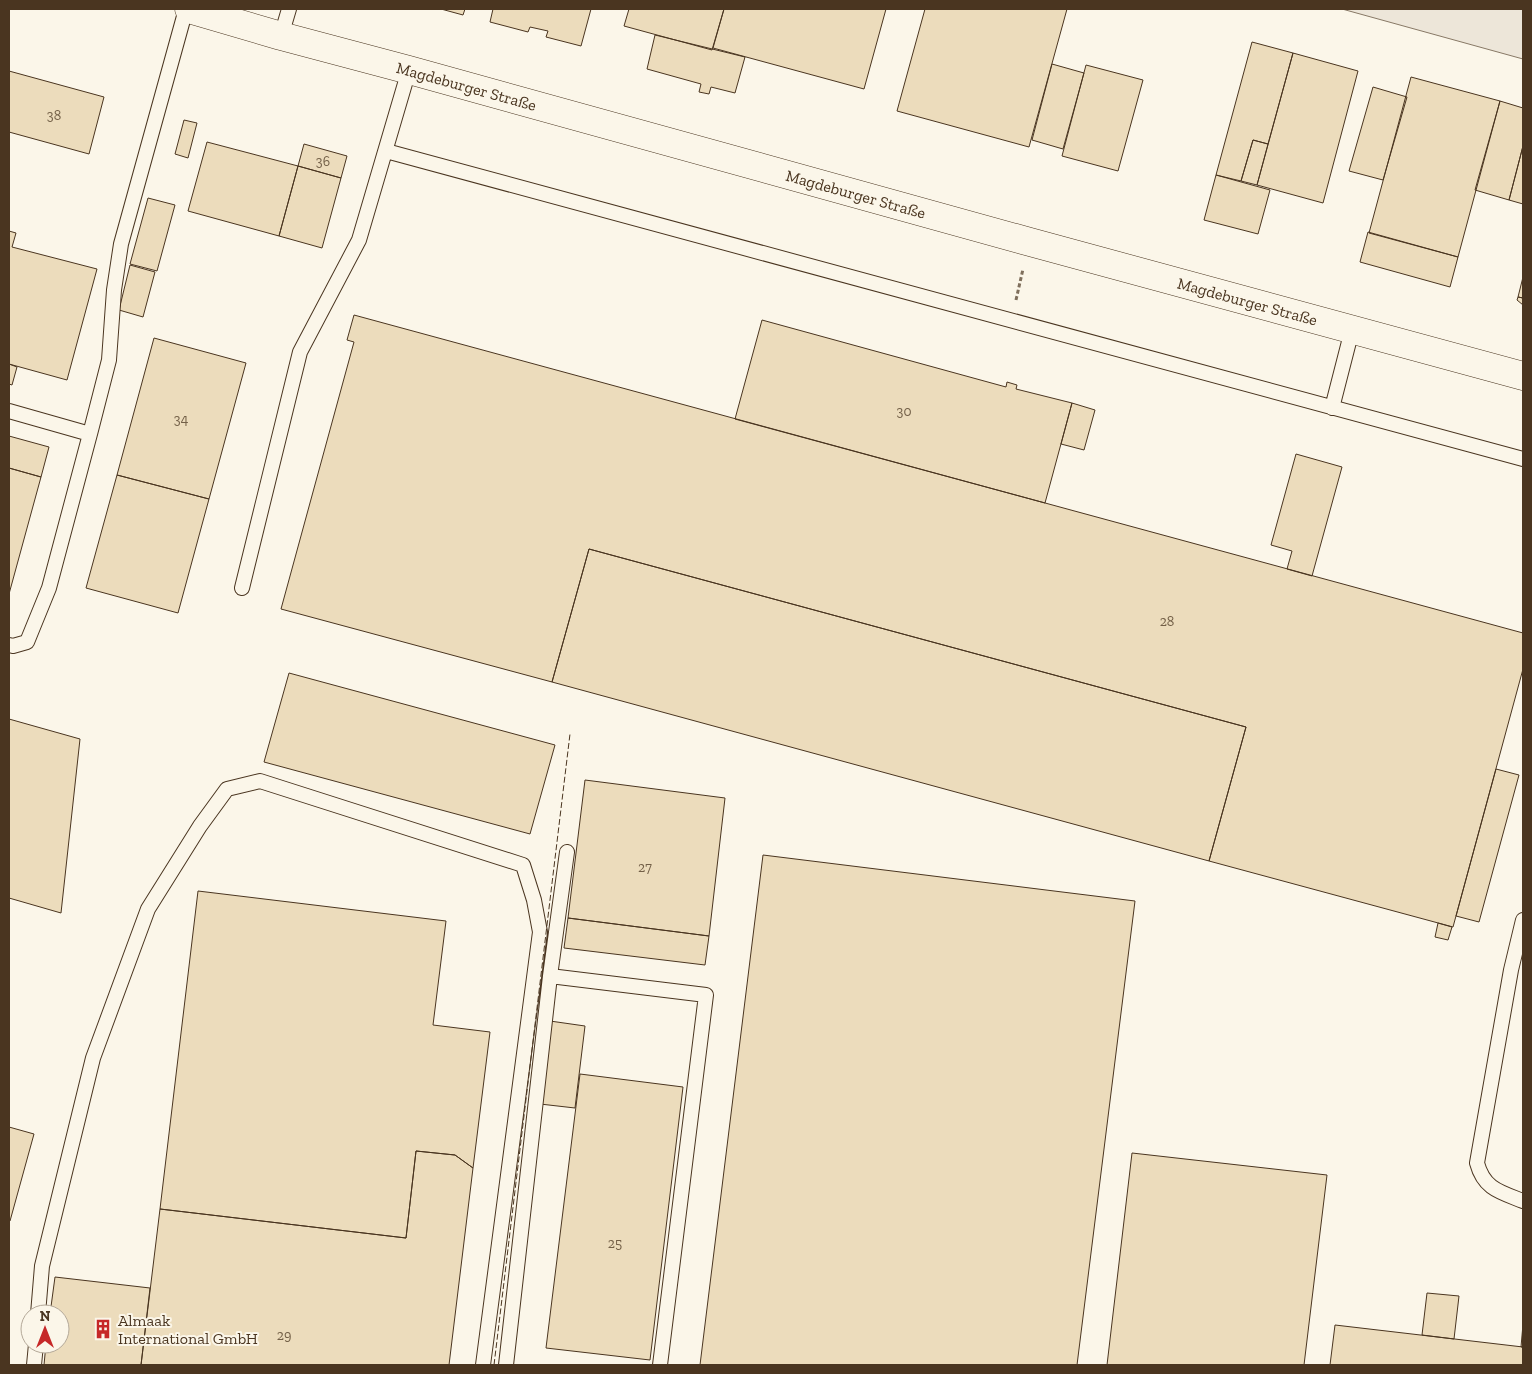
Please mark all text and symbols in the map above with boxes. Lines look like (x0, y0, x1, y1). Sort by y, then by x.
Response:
street label: Magdeburger Straße (394, 58, 538, 115)
house number: 38 (47, 107, 61, 124)
house number: 36 (316, 153, 330, 170)
street label: Magdeburger Straße (784, 166, 928, 223)
street label: Magdeburger Straße (1175, 273, 1319, 330)
house number: 30 (897, 403, 911, 420)
house number: 34 (174, 411, 189, 428)
house number: 28 (1160, 613, 1174, 630)
house number: 27 (638, 859, 652, 876)
house number: 25 (608, 1235, 622, 1252)
north arrow (20, 1304, 70, 1354)
text: N (40, 1308, 51, 1325)
place label: Almaak International GmbH (118, 1311, 258, 1348)
building icon: Almaak International GmbH (92, 1318, 114, 1340)
house number: 29 (277, 1327, 291, 1344)

